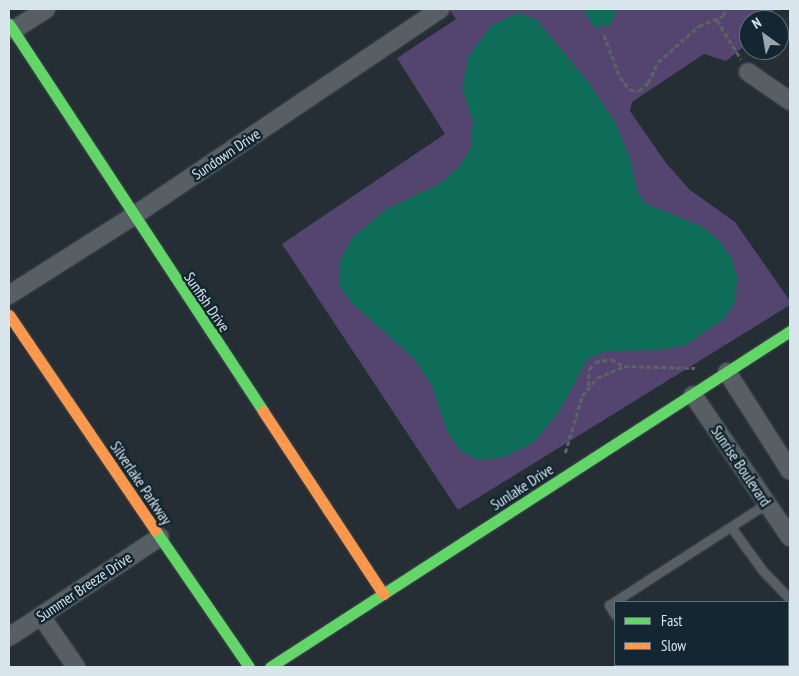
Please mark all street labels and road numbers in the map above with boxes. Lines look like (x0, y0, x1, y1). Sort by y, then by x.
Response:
street label: Sundown Drive (189, 125, 263, 183)
street label: Sunfish Drive (180, 269, 234, 335)
street label: Sunrise Boulevard (707, 422, 775, 510)
street label: Silverlake Parkway (107, 438, 175, 528)
street label: Sunlake Drive (487, 460, 557, 514)
street label: Summer Breeze Drive (33, 548, 135, 626)

